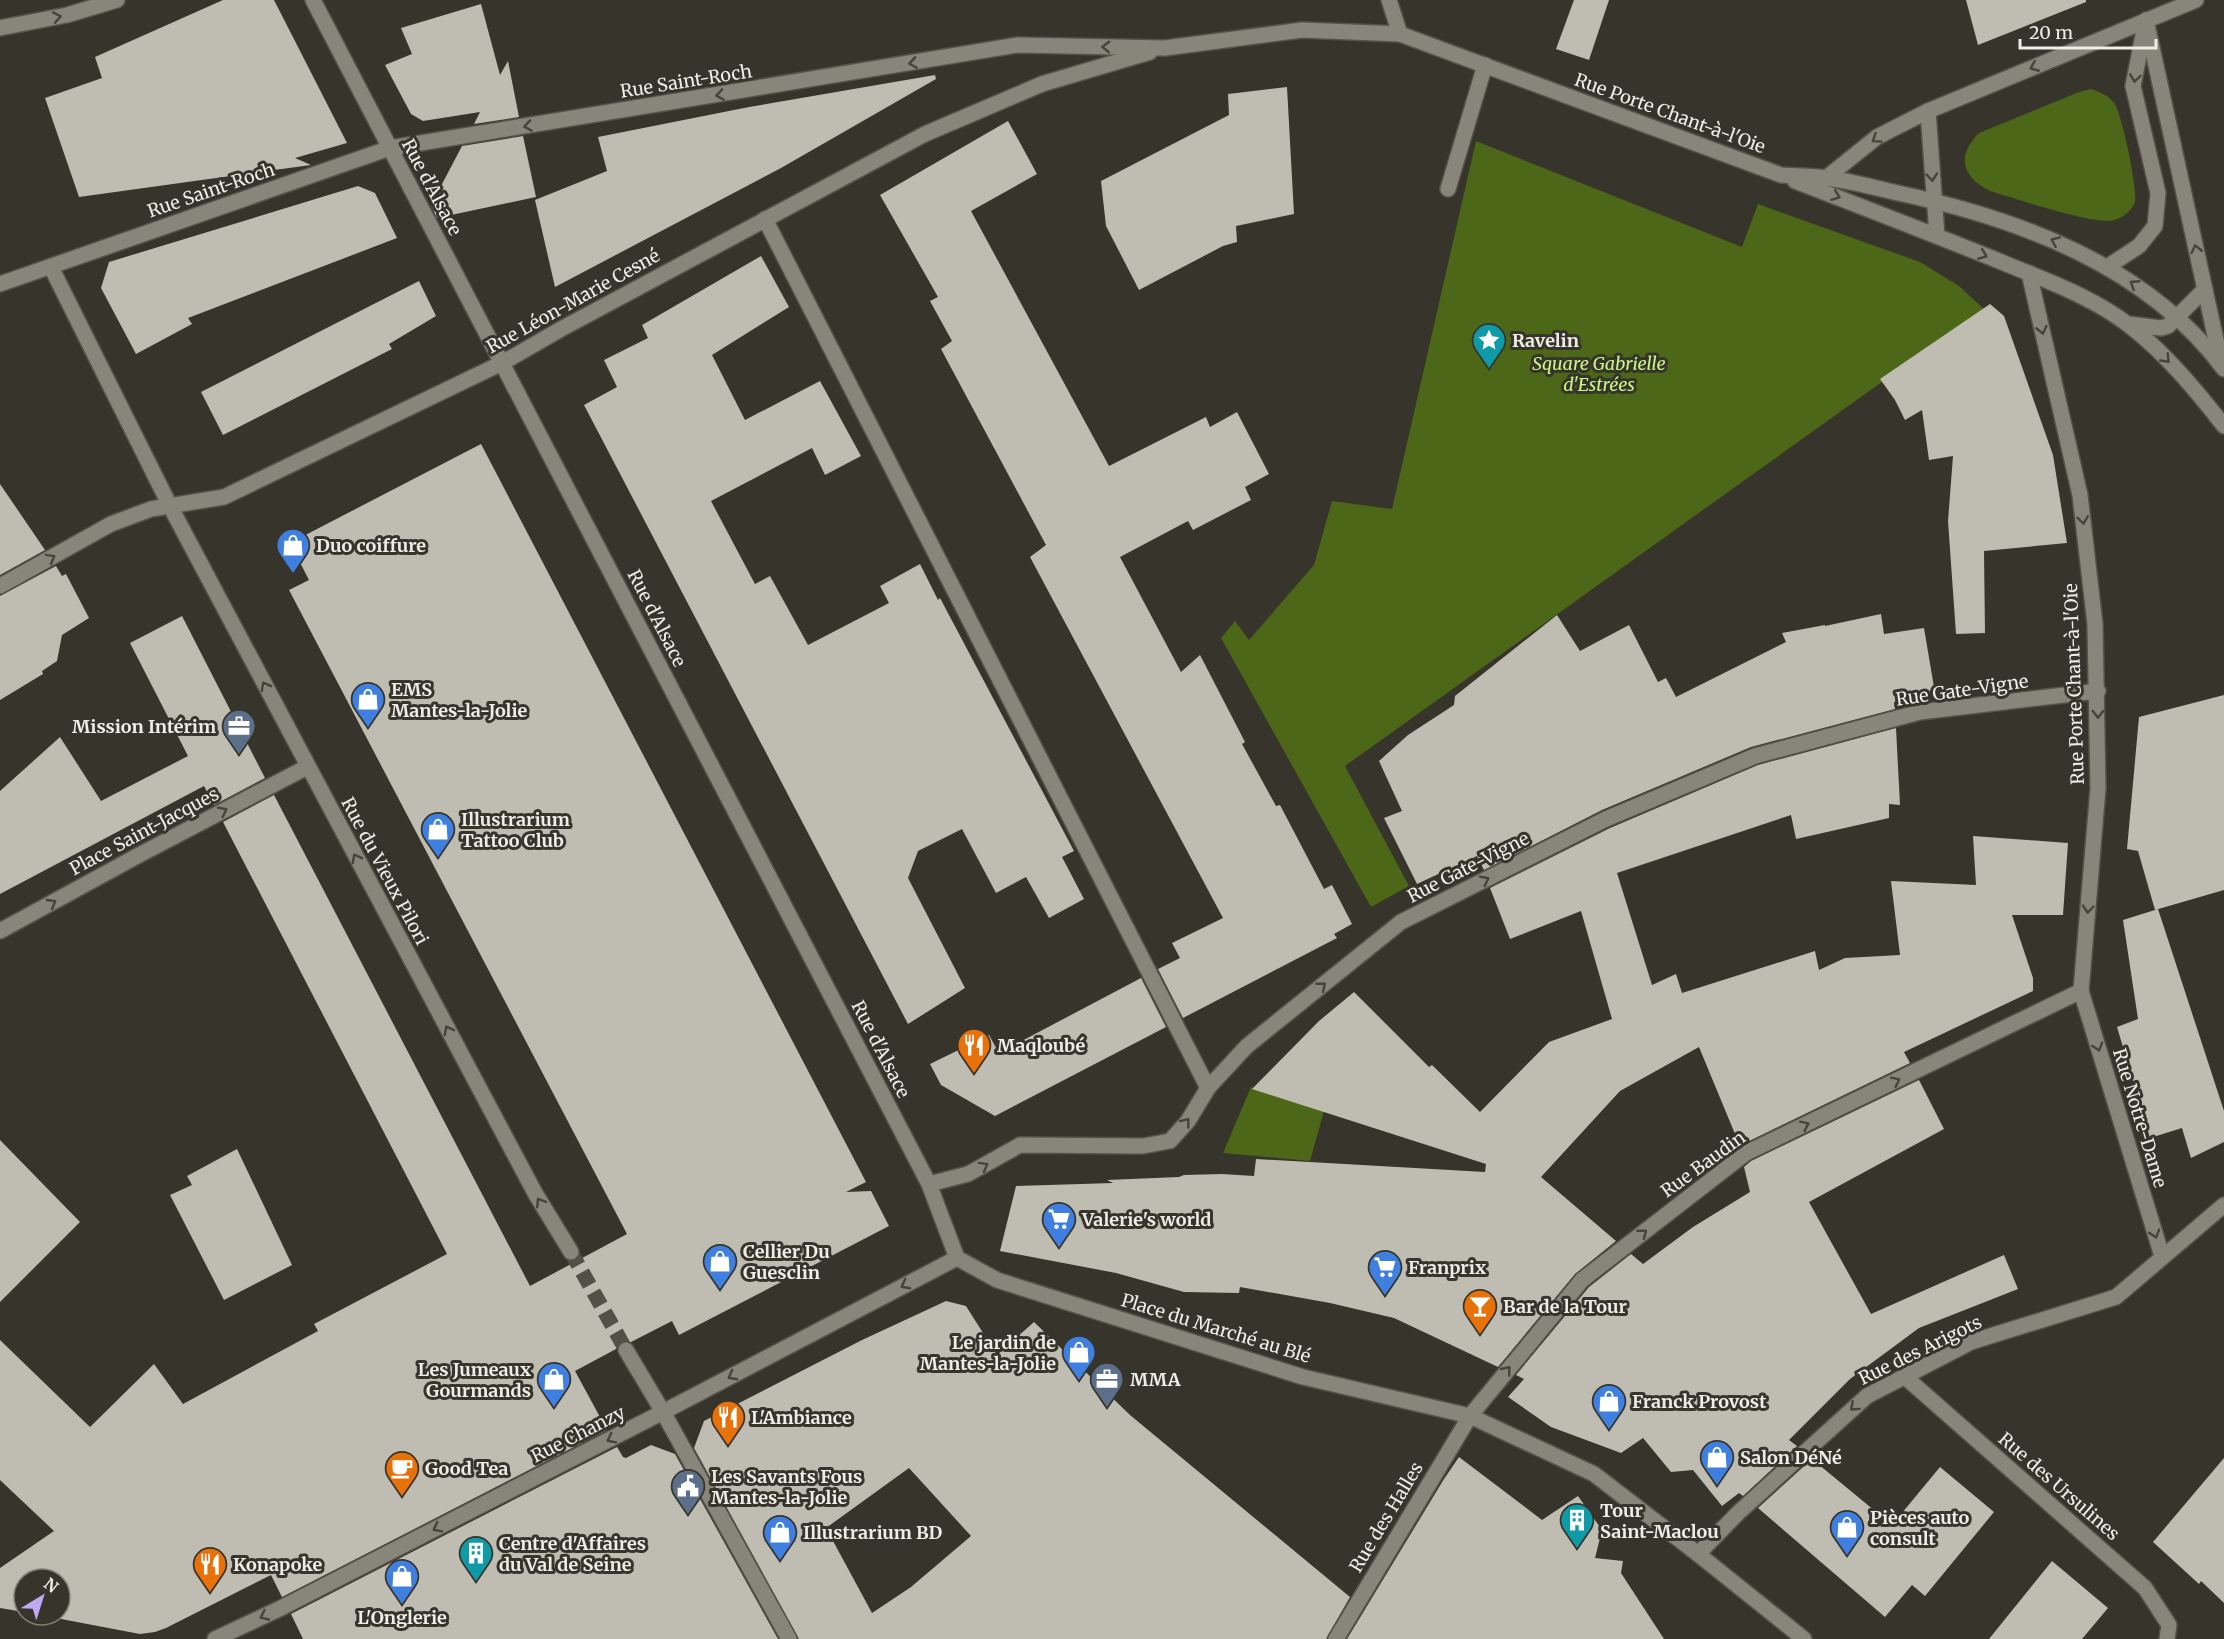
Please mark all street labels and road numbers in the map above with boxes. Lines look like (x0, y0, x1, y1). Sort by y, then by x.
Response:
street label: Rue Saint-Roch (619, 59, 754, 103)
street label: Rue Porte Chant-à-l'Oie (1571, 68, 1769, 158)
street label: Rue d'Alsace (397, 135, 467, 239)
street label: Rue Saint-Roch (144, 157, 278, 223)
street label: Rue Léon-Marie Cesné (482, 244, 664, 358)
street label: Rue d'Alsace (623, 565, 691, 671)
street label: Rue Porte Chant-à-l'Oie (2059, 583, 2089, 785)
street label: Rue Gate-Vigne (1894, 669, 2030, 711)
street label: Place Saint-Jacques (65, 782, 223, 880)
street label: Rue du Vieux Pilori (336, 793, 434, 949)
street label: Rue Gate-Vigne (1403, 826, 1533, 908)
street label: Rue d'Alsace (847, 996, 915, 1102)
street label: Rue Notre-Dame (2108, 1046, 2172, 1190)
street label: Rue Baudin (1656, 1126, 1750, 1202)
street label: Place du Marché au Blé (1118, 1288, 1314, 1368)
street label: Rue des Arigots (1855, 1310, 1986, 1390)
street label: Rue Chanzy (527, 1400, 629, 1468)
street label: Rue des Ursulines (1994, 1427, 2125, 1545)
street label: Rue des Halles (1344, 1458, 1428, 1576)

